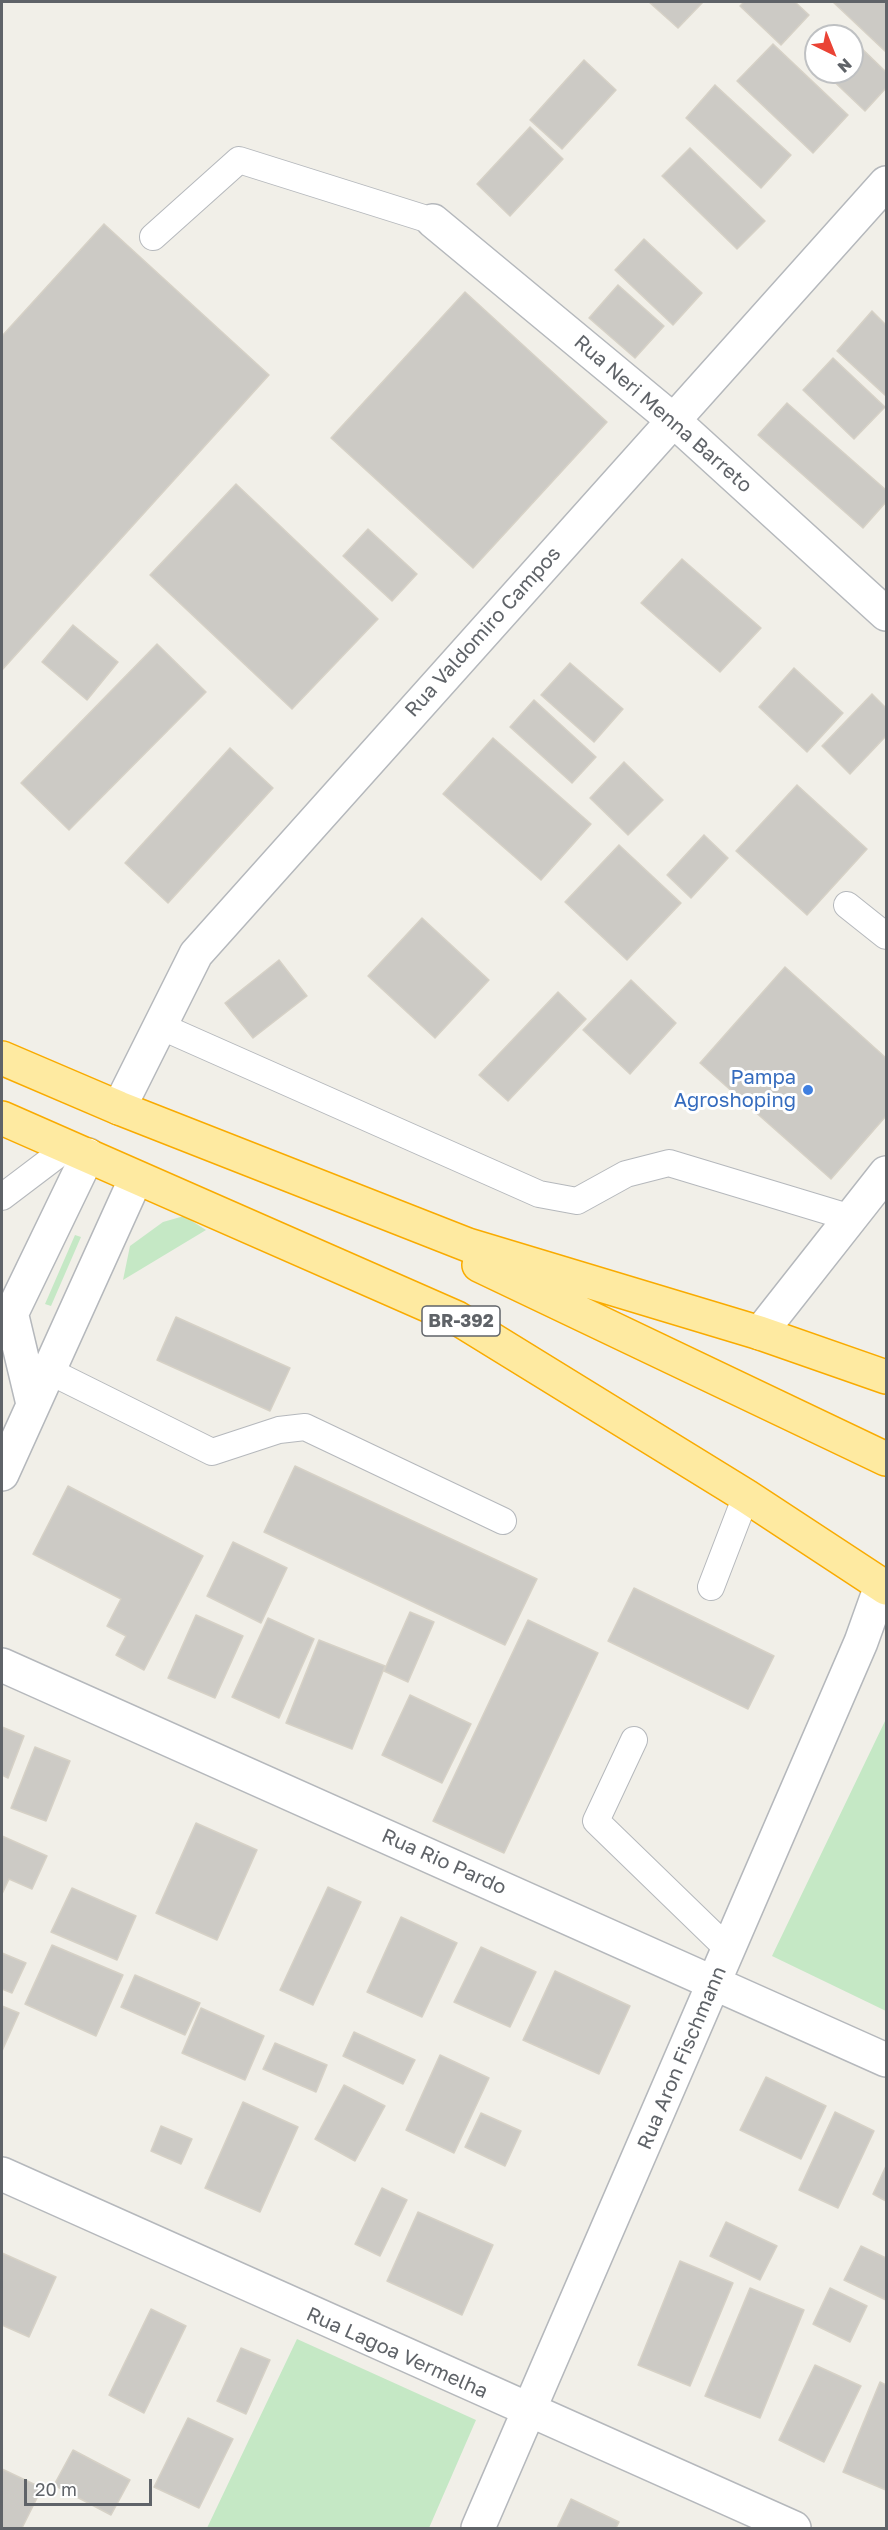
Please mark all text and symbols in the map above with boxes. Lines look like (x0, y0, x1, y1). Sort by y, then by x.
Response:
north arrow (804, 24, 864, 84)
text: N (834, 54, 856, 77)
street label: Rua Neri Menna Barreto (569, 330, 757, 498)
street label: Rua Valdomiro Campos (400, 542, 566, 722)
place label: Pampa Agroshoping (674, 1066, 796, 1113)
marker: Pampa Agroshoping (801, 1083, 815, 1097)
road number: BR-392 (422, 1306, 500, 1336)
street label: Rua Rio Pardo (378, 1824, 510, 1900)
street label: Rua Aron Fischmann (633, 1963, 731, 2153)
street label: Rua Lagoa Vermelha (303, 2302, 491, 2404)
scale bar (27, 2467, 154, 2505)
text: 20 m (35, 2478, 77, 2500)

